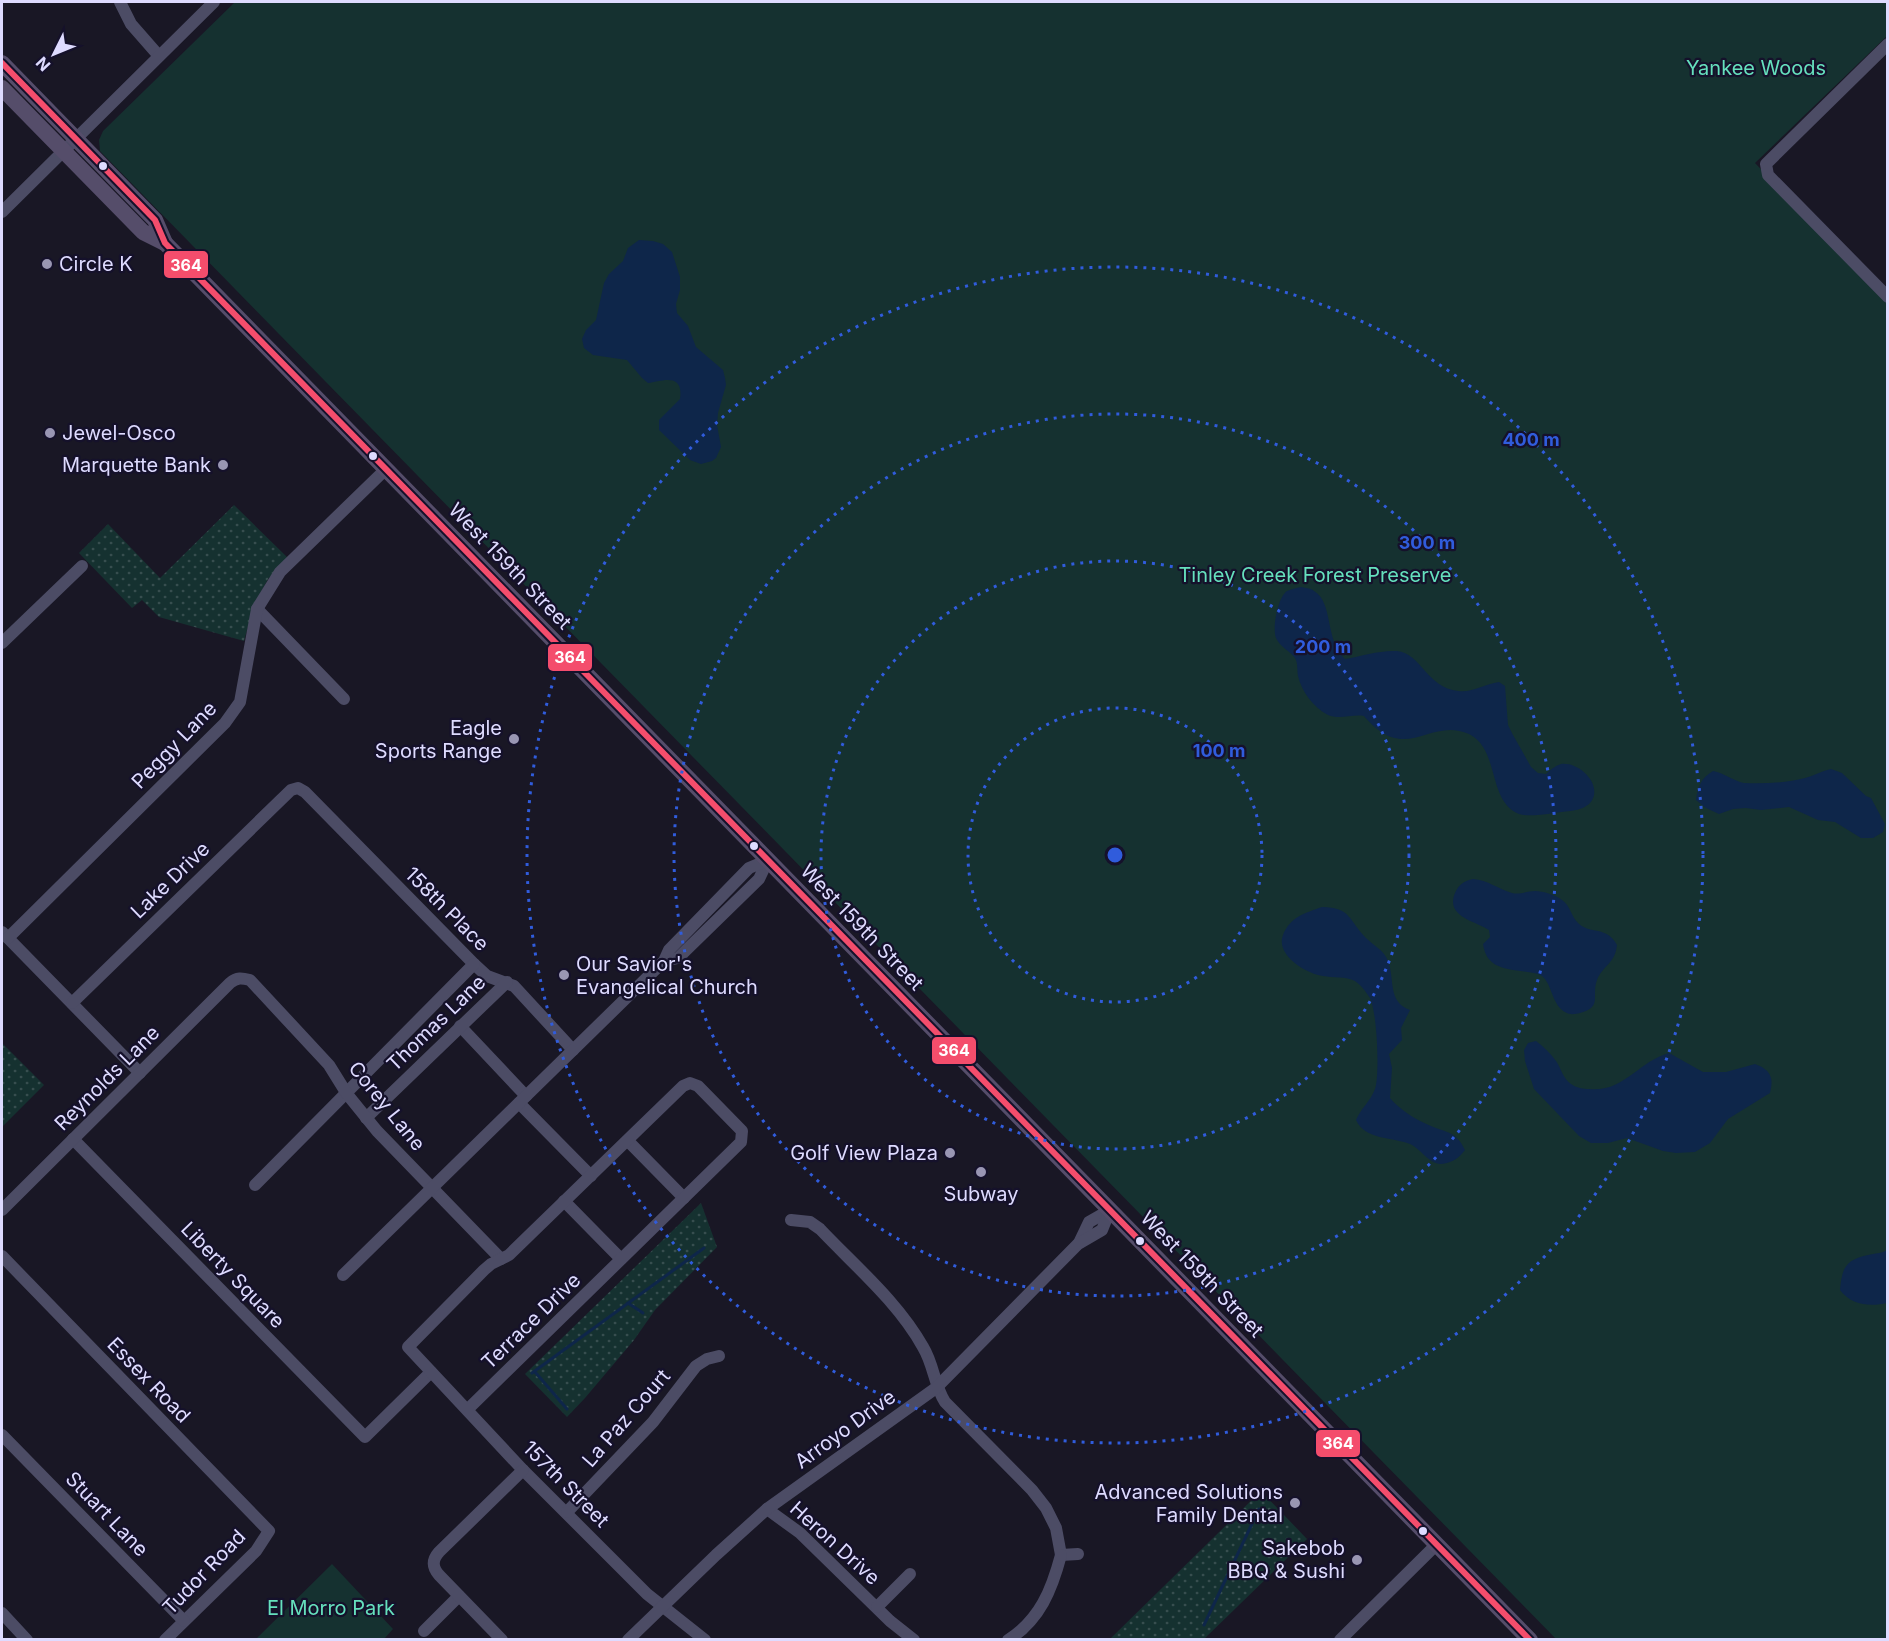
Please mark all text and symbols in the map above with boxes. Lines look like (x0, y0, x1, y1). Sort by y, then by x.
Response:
north arrow (24, 24, 84, 84)
text: N (32, 53, 55, 76)
park label: Yankee Woods (1686, 56, 1826, 80)
unlabelled marker (97, 160, 109, 172)
line badge: 364 (163, 250, 209, 279)
place label: Circle K (59, 252, 133, 276)
text: 364 (170, 255, 202, 275)
marker: Circle K (40, 257, 54, 271)
place label: Jewel-Osco (62, 421, 176, 445)
marker: Jewel-Osco (43, 426, 57, 440)
text: 400 m (1502, 429, 1560, 450)
unlabelled marker (367, 450, 379, 462)
place label: Marquette Bank (62, 453, 211, 477)
marker: Marquette Bank (216, 458, 230, 472)
street label: West 159th Street (444, 498, 577, 635)
text: 300 m (1399, 532, 1455, 553)
park label: Tinley Creek Forest Preserve (1178, 563, 1452, 587)
text: 200 m (1295, 636, 1351, 657)
line badge: 364 (547, 643, 593, 672)
text: 364 (554, 647, 586, 667)
street label: Peggy Lane (127, 696, 221, 794)
place label: Eagle Sports Range (375, 716, 502, 763)
marker: Eagle Sports Range (507, 732, 521, 746)
text: 100 m (1193, 740, 1245, 761)
street label: Lake Drive (126, 837, 214, 923)
unlabelled marker (748, 840, 760, 852)
centre of rings (1105, 845, 1125, 865)
street label: West 159th Street (796, 859, 929, 996)
street label: 158th Place (400, 862, 494, 956)
place label: Our Savior's Evangelical Church (576, 952, 758, 999)
marker: Our Savior's Evangelical Church (557, 968, 571, 982)
street label: Thomas Lane (382, 970, 490, 1076)
street label: Reynolds Lane (50, 1021, 164, 1135)
line badge: 364 (931, 1036, 977, 1065)
text: 364 (938, 1040, 970, 1060)
street label: Corey Lane (344, 1057, 430, 1155)
place label: Golf View Plaza (790, 1141, 938, 1165)
marker: Golf View Plaza (943, 1146, 957, 1160)
marker: Subway (974, 1165, 988, 1179)
place label: Subway (943, 1182, 1019, 1206)
street label: West 159th Street (1136, 1206, 1269, 1343)
street label: Liberty Square (176, 1217, 290, 1333)
unlabelled marker (1134, 1235, 1146, 1247)
street label: Terrace Drive (477, 1268, 585, 1374)
street label: Essex Road (102, 1332, 196, 1428)
street label: La Paz Court (577, 1364, 675, 1472)
street label: Arroyo Drive (790, 1384, 900, 1474)
line badge: 364 (1315, 1429, 1361, 1458)
text: 364 (1322, 1433, 1354, 1453)
street label: 157th Street (518, 1436, 614, 1532)
street label: Stuart Lane (61, 1467, 153, 1561)
place label: Advanced Solutions Family Dental (1094, 1480, 1283, 1527)
street label: Heron Drive (785, 1496, 885, 1590)
marker: Advanced Solutions Family Dental (1288, 1496, 1302, 1510)
street label: Tudor Road (158, 1524, 250, 1620)
unlabelled marker (1417, 1525, 1429, 1537)
place label: Sakebob BBQ & Sushi (1228, 1536, 1345, 1583)
marker: Sakebob BBQ & Sushi (1350, 1553, 1364, 1567)
park label: El Morro Park (267, 1596, 395, 1620)

